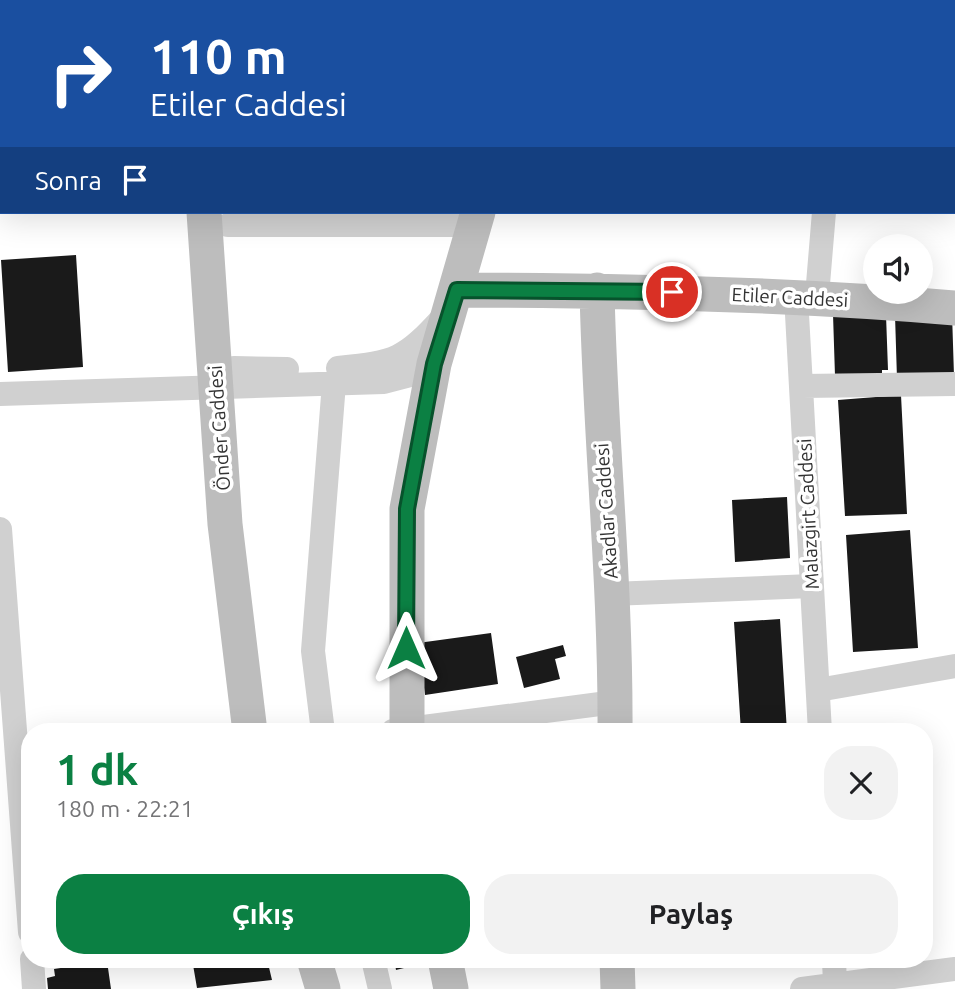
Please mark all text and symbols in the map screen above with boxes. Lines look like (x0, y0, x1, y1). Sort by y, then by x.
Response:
icon: right (35, 28, 126, 119)
text: 110 m (150, 28, 287, 83)
text: Etiler Caddesi (150, 86, 347, 122)
icon: arrive (116, 161, 154, 199)
text: Sonra (35, 166, 102, 195)
map controls (863, 234, 933, 304)
button: sound (863, 234, 933, 304)
pin (642, 262, 702, 322)
icon: arrive (653, 273, 691, 311)
street label: Etiler Caddesi (731, 283, 849, 311)
street label: Önder Caddesi (204, 365, 234, 491)
street label: Malazgirt Caddesi (793, 438, 823, 590)
street label: Akadlar Caddesi (590, 442, 622, 580)
position arrow (369, 611, 443, 685)
text: 1 dk (56, 746, 138, 793)
button: close (824, 746, 898, 820)
text: 180 m · 22:21 (56, 796, 194, 821)
button: Çıkış (56, 874, 470, 954)
button: Paylaş (484, 874, 898, 954)

